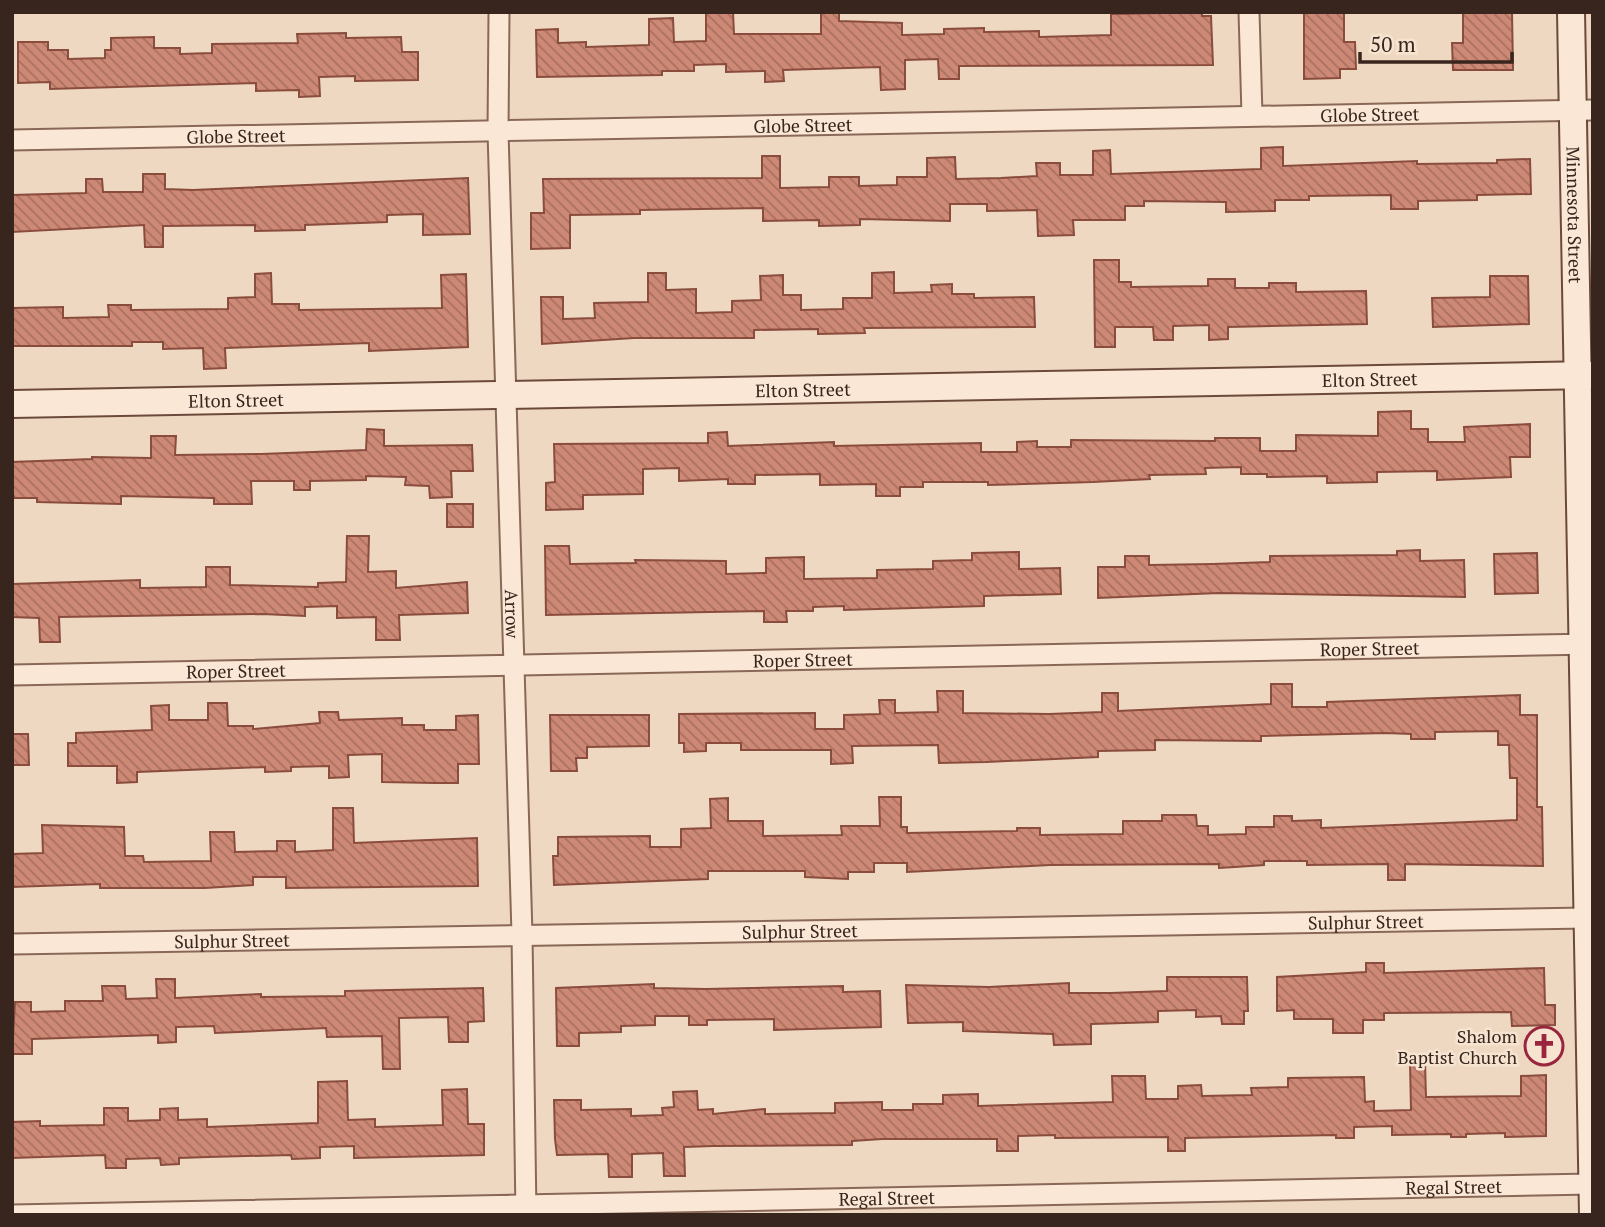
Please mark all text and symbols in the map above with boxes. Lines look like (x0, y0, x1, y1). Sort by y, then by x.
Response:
scale bar (1360, 21, 1512, 65)
text: 50 m (1370, 30, 1416, 58)
street label: Globe Street (1320, 101, 1420, 127)
street label: Globe Street (753, 112, 853, 138)
street label: Globe Street (186, 123, 286, 149)
street label: Minnesota Street (1561, 146, 1588, 284)
street label: Elton Street (1322, 366, 1418, 392)
street label: Elton Street (755, 377, 851, 402)
street label: Elton Street (188, 387, 284, 413)
street label: Arrow (500, 589, 525, 640)
street label: Roper Street (1320, 635, 1420, 661)
street label: Roper Street (753, 647, 853, 672)
street label: Roper Street (186, 658, 286, 684)
street label: Sulphur Street (1308, 909, 1424, 935)
street label: Sulphur Street (742, 918, 858, 944)
street label: Sulphur Street (174, 927, 290, 953)
place label: Shalom Baptist Church (1398, 1024, 1517, 1069)
church icon: Shalom Baptist Church (1523, 1025, 1565, 1067)
street label: Regal Street (1405, 1174, 1503, 1200)
street label: Regal Street (838, 1185, 936, 1211)

